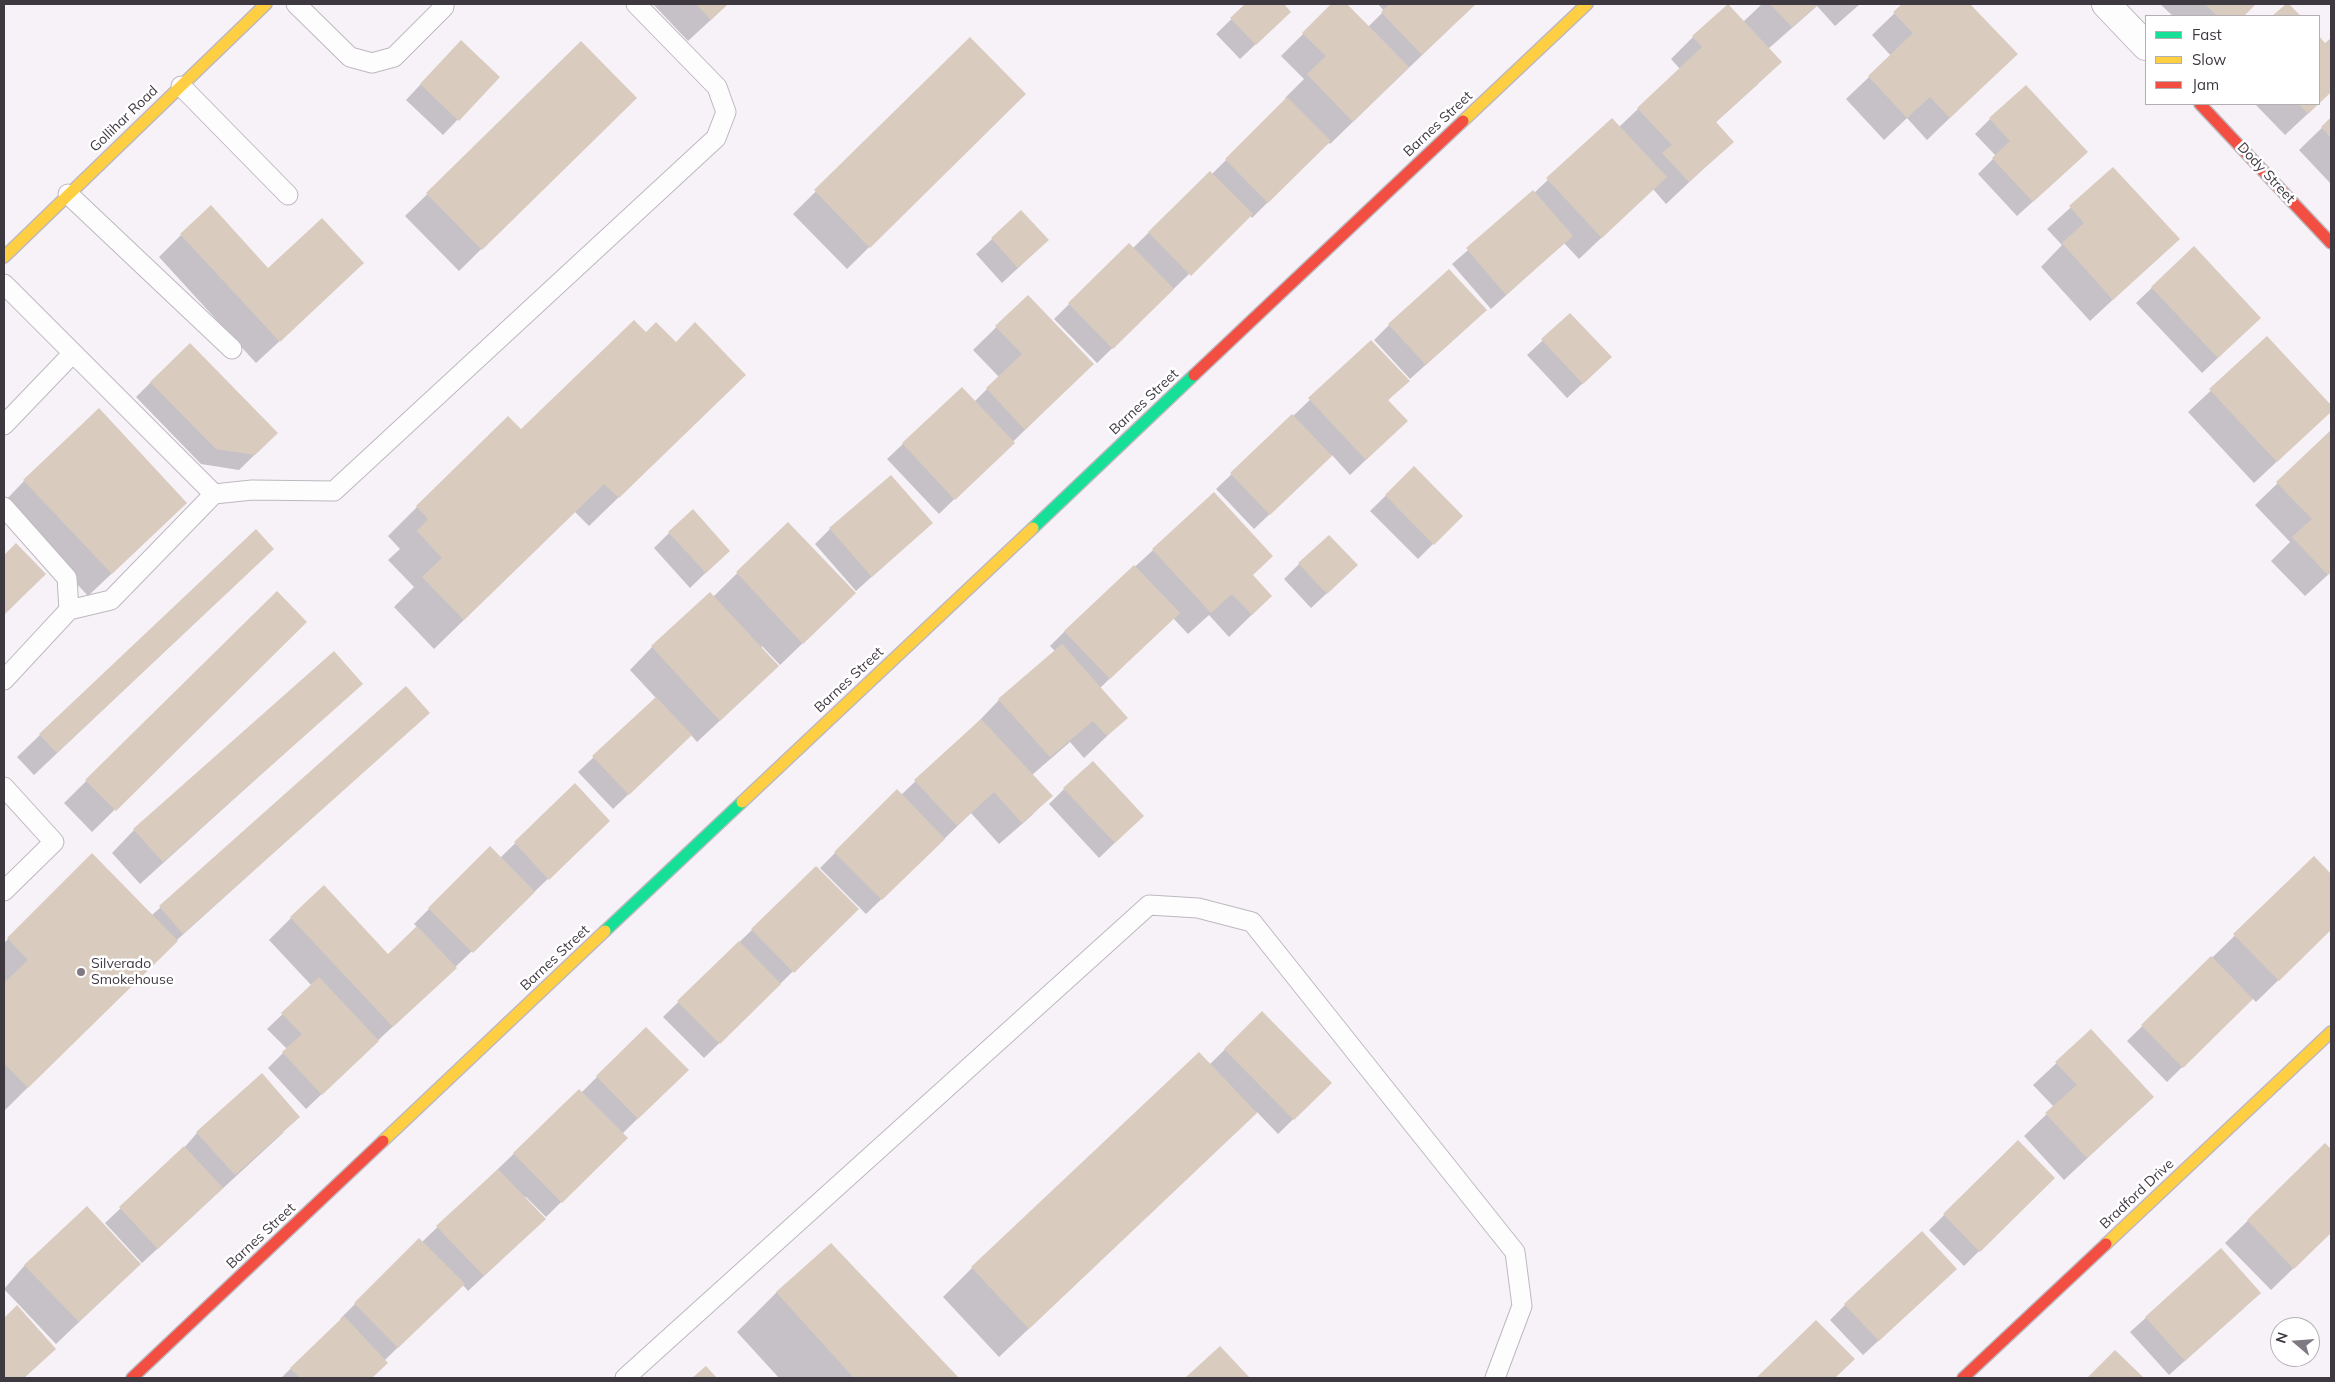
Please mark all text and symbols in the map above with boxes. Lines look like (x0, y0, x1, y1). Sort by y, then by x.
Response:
legend (2145, 15, 2320, 105)
text: Fast (2192, 25, 2222, 44)
text: Slow (2192, 50, 2226, 69)
text: Jam (2192, 75, 2219, 94)
street label: Gollihar Road (87, 82, 161, 156)
street label: Barnes Street (1400, 88, 1476, 160)
street label: Dody Street (2234, 139, 2298, 207)
street label: Barnes Street (1106, 366, 1182, 438)
street label: Barnes Street (811, 644, 887, 716)
street label: Barnes Street (517, 922, 593, 994)
place label: Silverado Smokehouse (91, 956, 173, 989)
marker: Silverado Smokehouse (75, 966, 87, 978)
street label: Bradford Drive (2097, 1156, 2177, 1232)
street label: Barnes Street (223, 1200, 299, 1272)
north arrow (2270, 1317, 2320, 1367)
text: N (2271, 1330, 2292, 1345)

